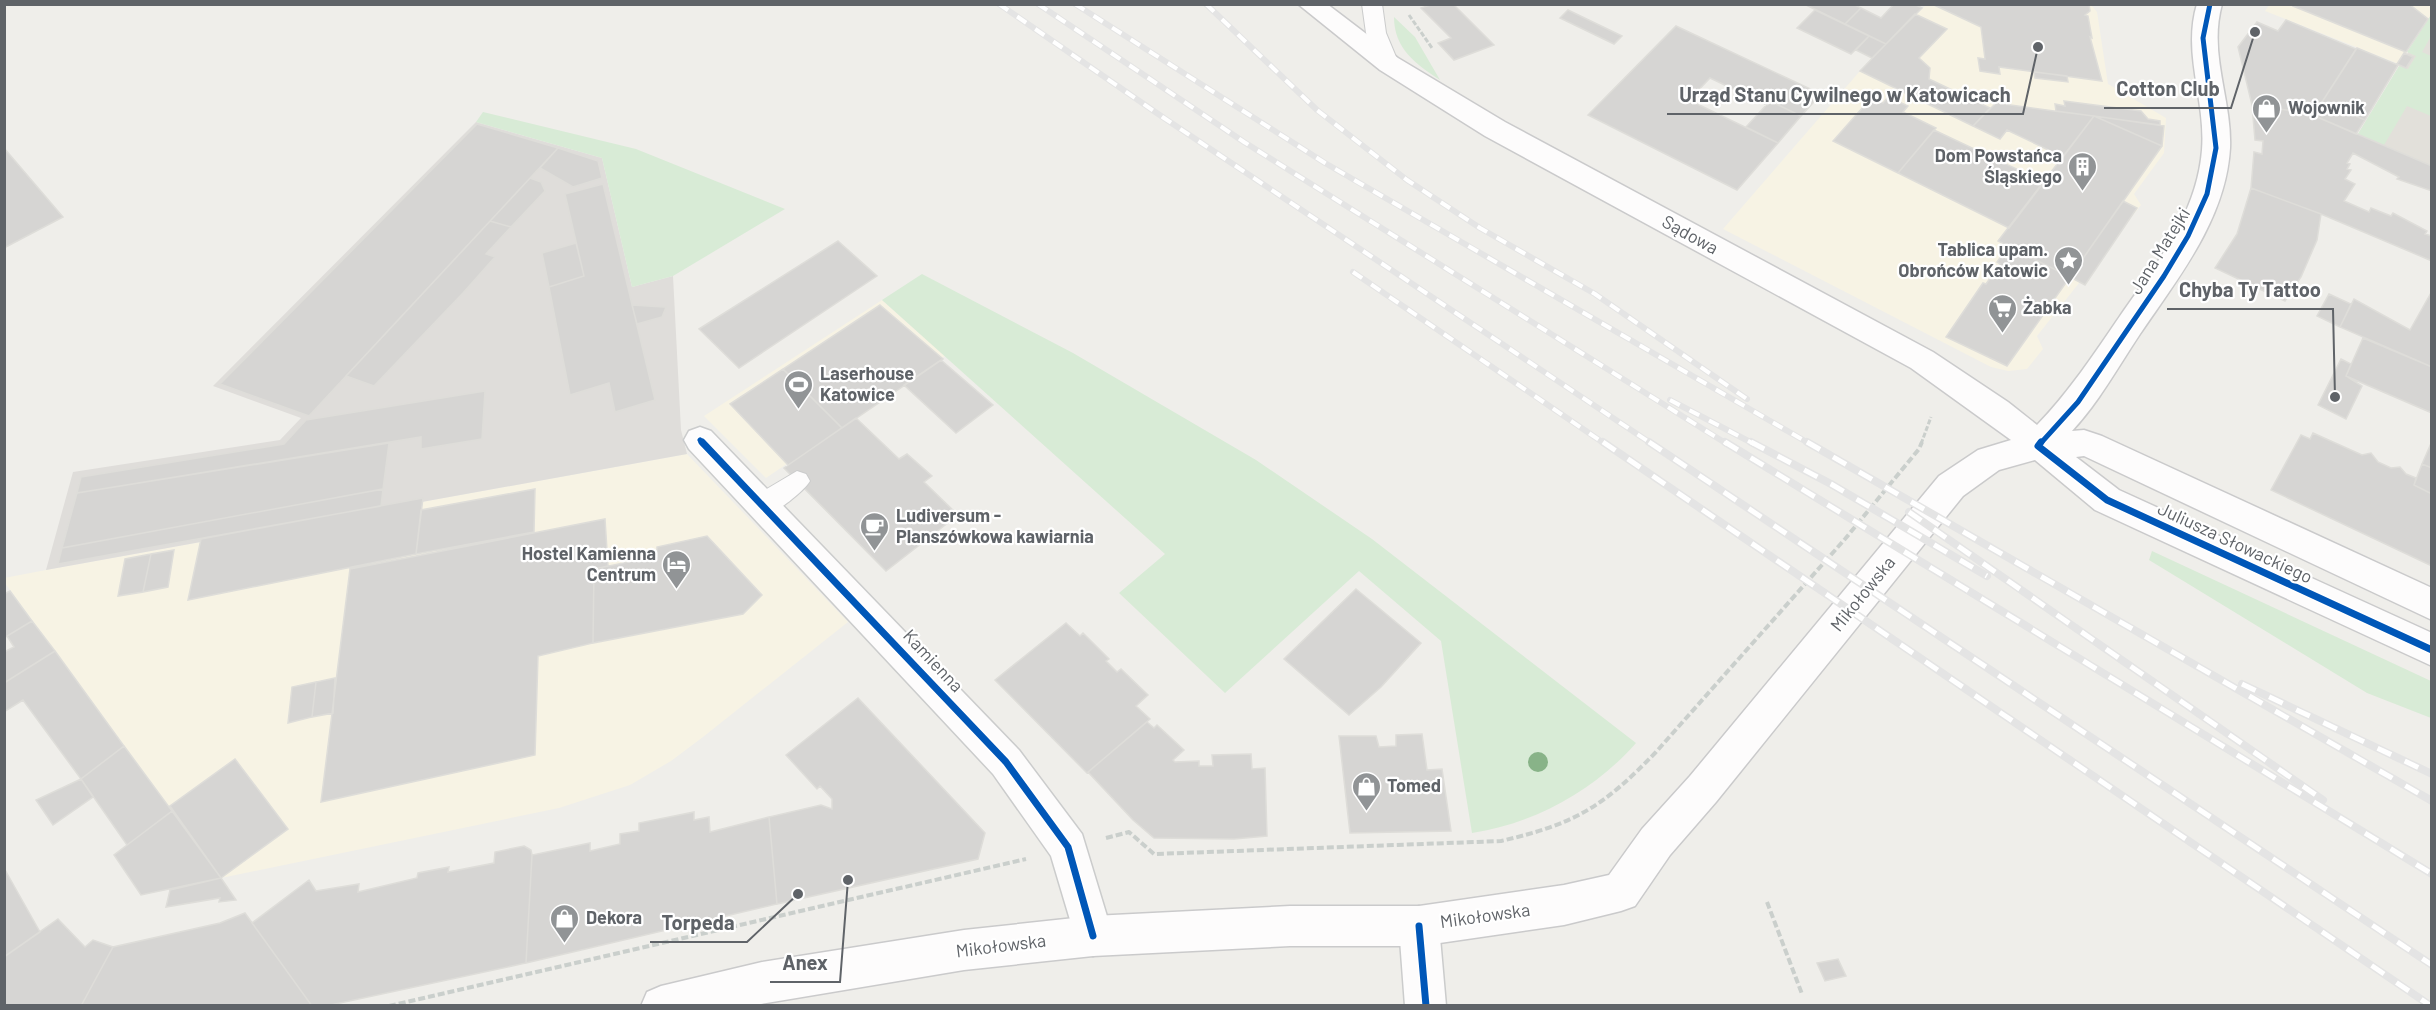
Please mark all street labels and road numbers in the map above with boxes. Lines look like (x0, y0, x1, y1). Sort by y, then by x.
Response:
street label: Jana Matejki (2124, 203, 2194, 298)
street label: Sądowa (1659, 210, 1722, 258)
street label: Juliusza Słowackiego (2155, 497, 2316, 588)
street label: Mikołowska (1825, 551, 1899, 636)
street label: Kamienna (899, 624, 968, 696)
street label: Mikołowska (1438, 898, 1531, 932)
street label: Mikołowska (955, 929, 1047, 961)

